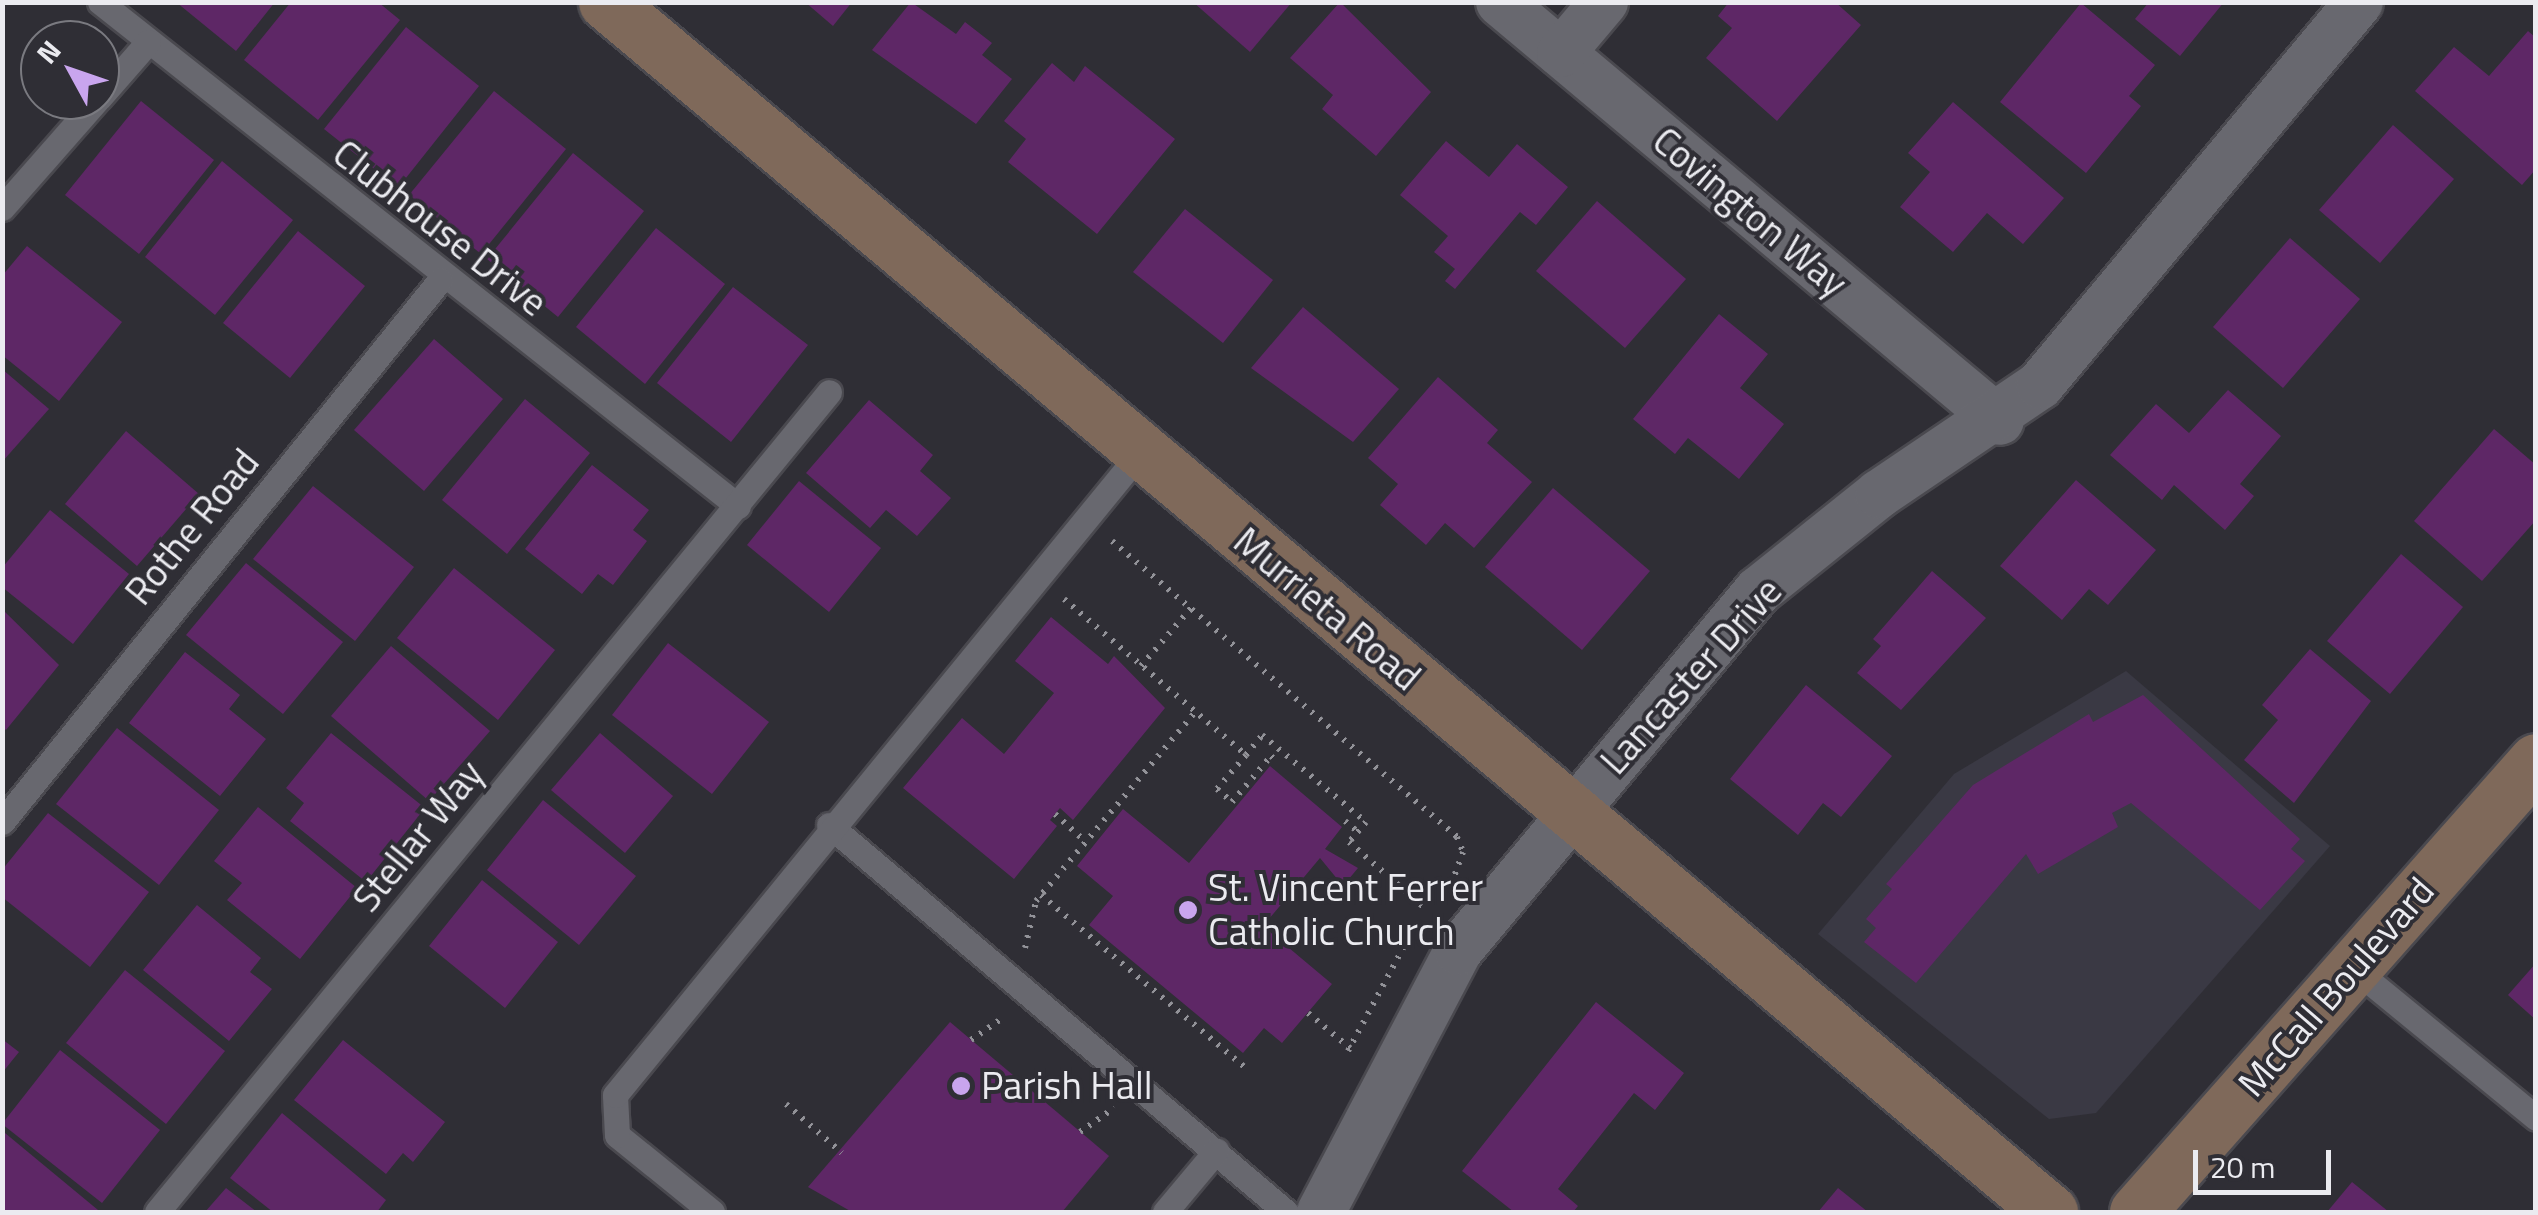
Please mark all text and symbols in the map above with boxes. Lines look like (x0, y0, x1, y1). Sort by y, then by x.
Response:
north arrow (20, 20, 120, 120)
text: N (25, 30, 71, 73)
street label: Covington Way (1644, 118, 1856, 306)
street label: Clubhouse Drive (324, 130, 556, 326)
street label: Rothe Road (116, 440, 268, 614)
street label: Murrieta Road (1225, 518, 1429, 700)
street label: Lancaster Drive (1591, 569, 1791, 783)
street label: Stellar Way (343, 751, 493, 921)
place label: St. Vincent Ferrer Catholic Church (1208, 865, 1483, 954)
street label: McCall Boulevard (2229, 868, 2443, 1106)
marker: St. Vincent Ferrer Catholic Church (1177, 899, 1199, 921)
place label: Parish Hall (981, 1063, 1153, 1109)
marker: Parish Hall (950, 1075, 972, 1097)
scale bar (2198, 1130, 2336, 1192)
text: 20 m (2210, 1144, 2275, 1190)

